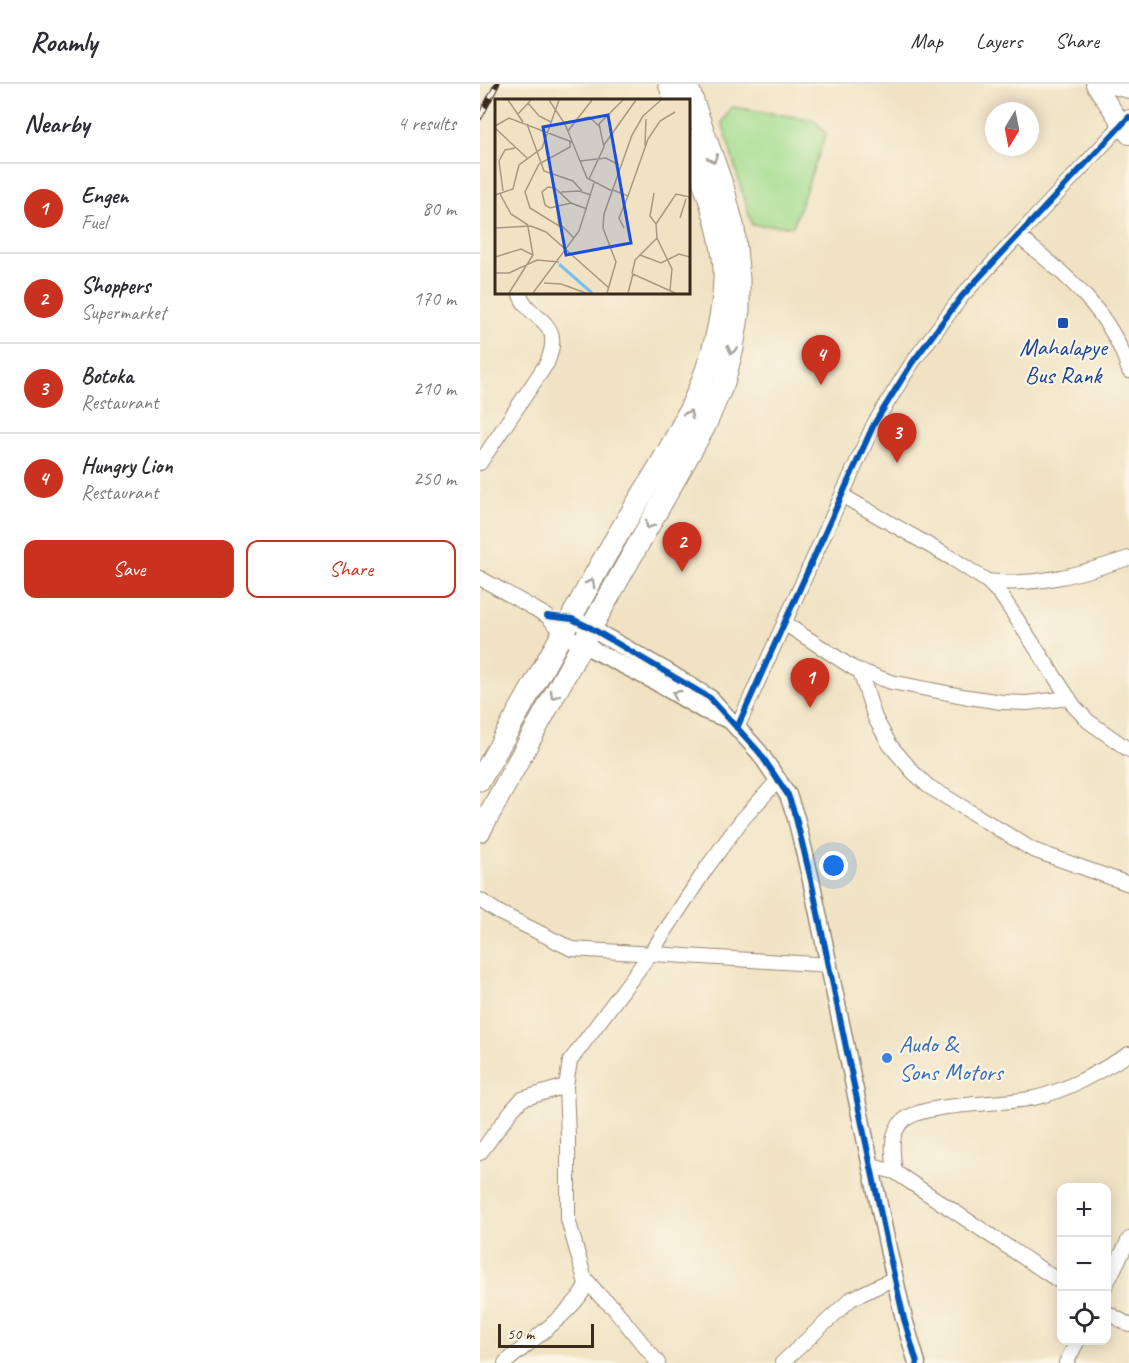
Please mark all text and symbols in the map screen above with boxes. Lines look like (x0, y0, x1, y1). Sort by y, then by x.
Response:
text: Roamly (30, 24, 97, 59)
text: Map (910, 28, 943, 54)
text: Layers (976, 28, 1022, 54)
text: Share (1055, 28, 1099, 54)
inset map (495, 99, 690, 294)
north arrow (985, 102, 1039, 156)
text: Nearby (24, 107, 89, 140)
text: 4 results (397, 111, 456, 136)
one-way arrow (705, 153, 718, 164)
text: Engen (81, 182, 128, 210)
text: 1 (39, 196, 48, 221)
text: 80 m (422, 196, 456, 221)
text: Fuel (81, 210, 107, 235)
text: Shoppers (81, 272, 150, 300)
text: 2 (39, 286, 48, 311)
text: 170 m (413, 286, 456, 311)
text: Supermarket (81, 300, 166, 325)
marker: Mahalapye Bus Rank (1056, 316, 1070, 330)
place label: Mahalapye Bus Rank (1019, 332, 1109, 390)
pin: 4 (802, 336, 840, 385)
one-way arrow (726, 345, 739, 355)
text: Botoka (81, 362, 133, 390)
text: 3 (39, 376, 48, 401)
text: 210 m (413, 376, 456, 401)
text: Restaurant (81, 390, 158, 415)
one-way arrow (681, 409, 693, 420)
pin: 3 (878, 414, 916, 463)
text: Hungry Lion (81, 452, 173, 480)
text: 4 (39, 466, 48, 491)
text: 250 m (413, 466, 456, 491)
text: Restaurant (81, 480, 158, 505)
one-way arrow (645, 519, 656, 529)
pin: 2 (662, 522, 702, 572)
button: Save (24, 540, 234, 598)
button: Share (246, 540, 456, 598)
one-way arrow (584, 578, 595, 589)
pin: 1 (790, 658, 830, 708)
one-way arrow (550, 689, 561, 699)
one-way arrow (672, 689, 682, 701)
your location (819, 851, 848, 880)
place label: Audo & Sons Motors (899, 1029, 1004, 1087)
marker: Audo & Sons Motors (880, 1051, 894, 1065)
map controls (1057, 1183, 1111, 1345)
button: + (1057, 1183, 1111, 1237)
button: − (1057, 1237, 1111, 1291)
button: locate (1057, 1291, 1111, 1345)
scale bar (498, 1321, 594, 1348)
text: 50 m (507, 1324, 534, 1344)

